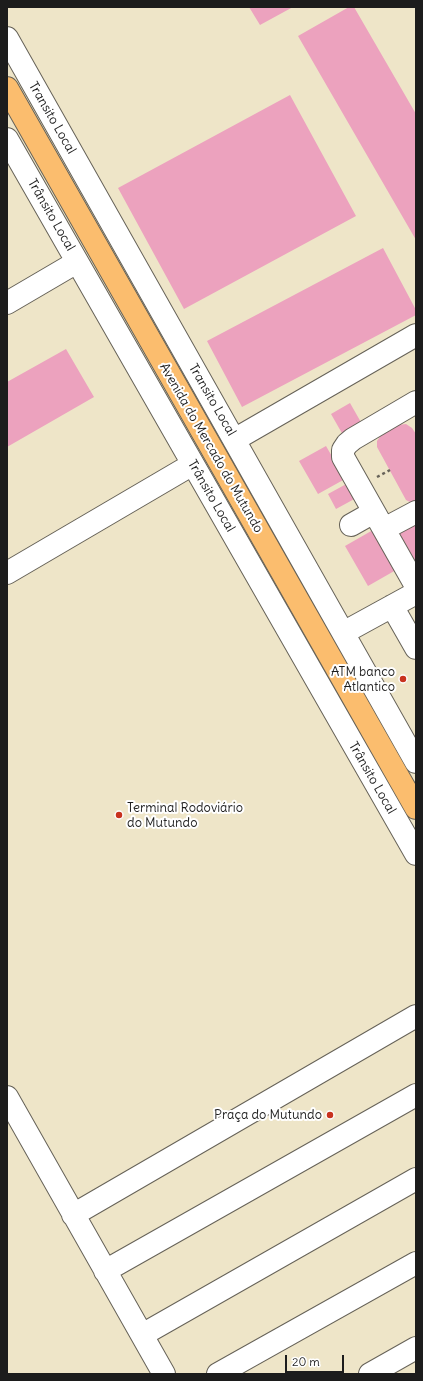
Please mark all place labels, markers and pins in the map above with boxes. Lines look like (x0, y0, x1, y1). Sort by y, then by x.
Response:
place label: ATM banco Atlantico (331, 664, 395, 695)
marker: ATM banco Atlantico (398, 674, 408, 684)
place label: Terminal Rodoviário do Mutundo (127, 800, 243, 831)
marker: Terminal Rodoviário do Mutundo (114, 810, 124, 820)
place label: Praça do Mutundo (214, 1107, 322, 1123)
marker: Praça do Mutundo (325, 1110, 335, 1120)

